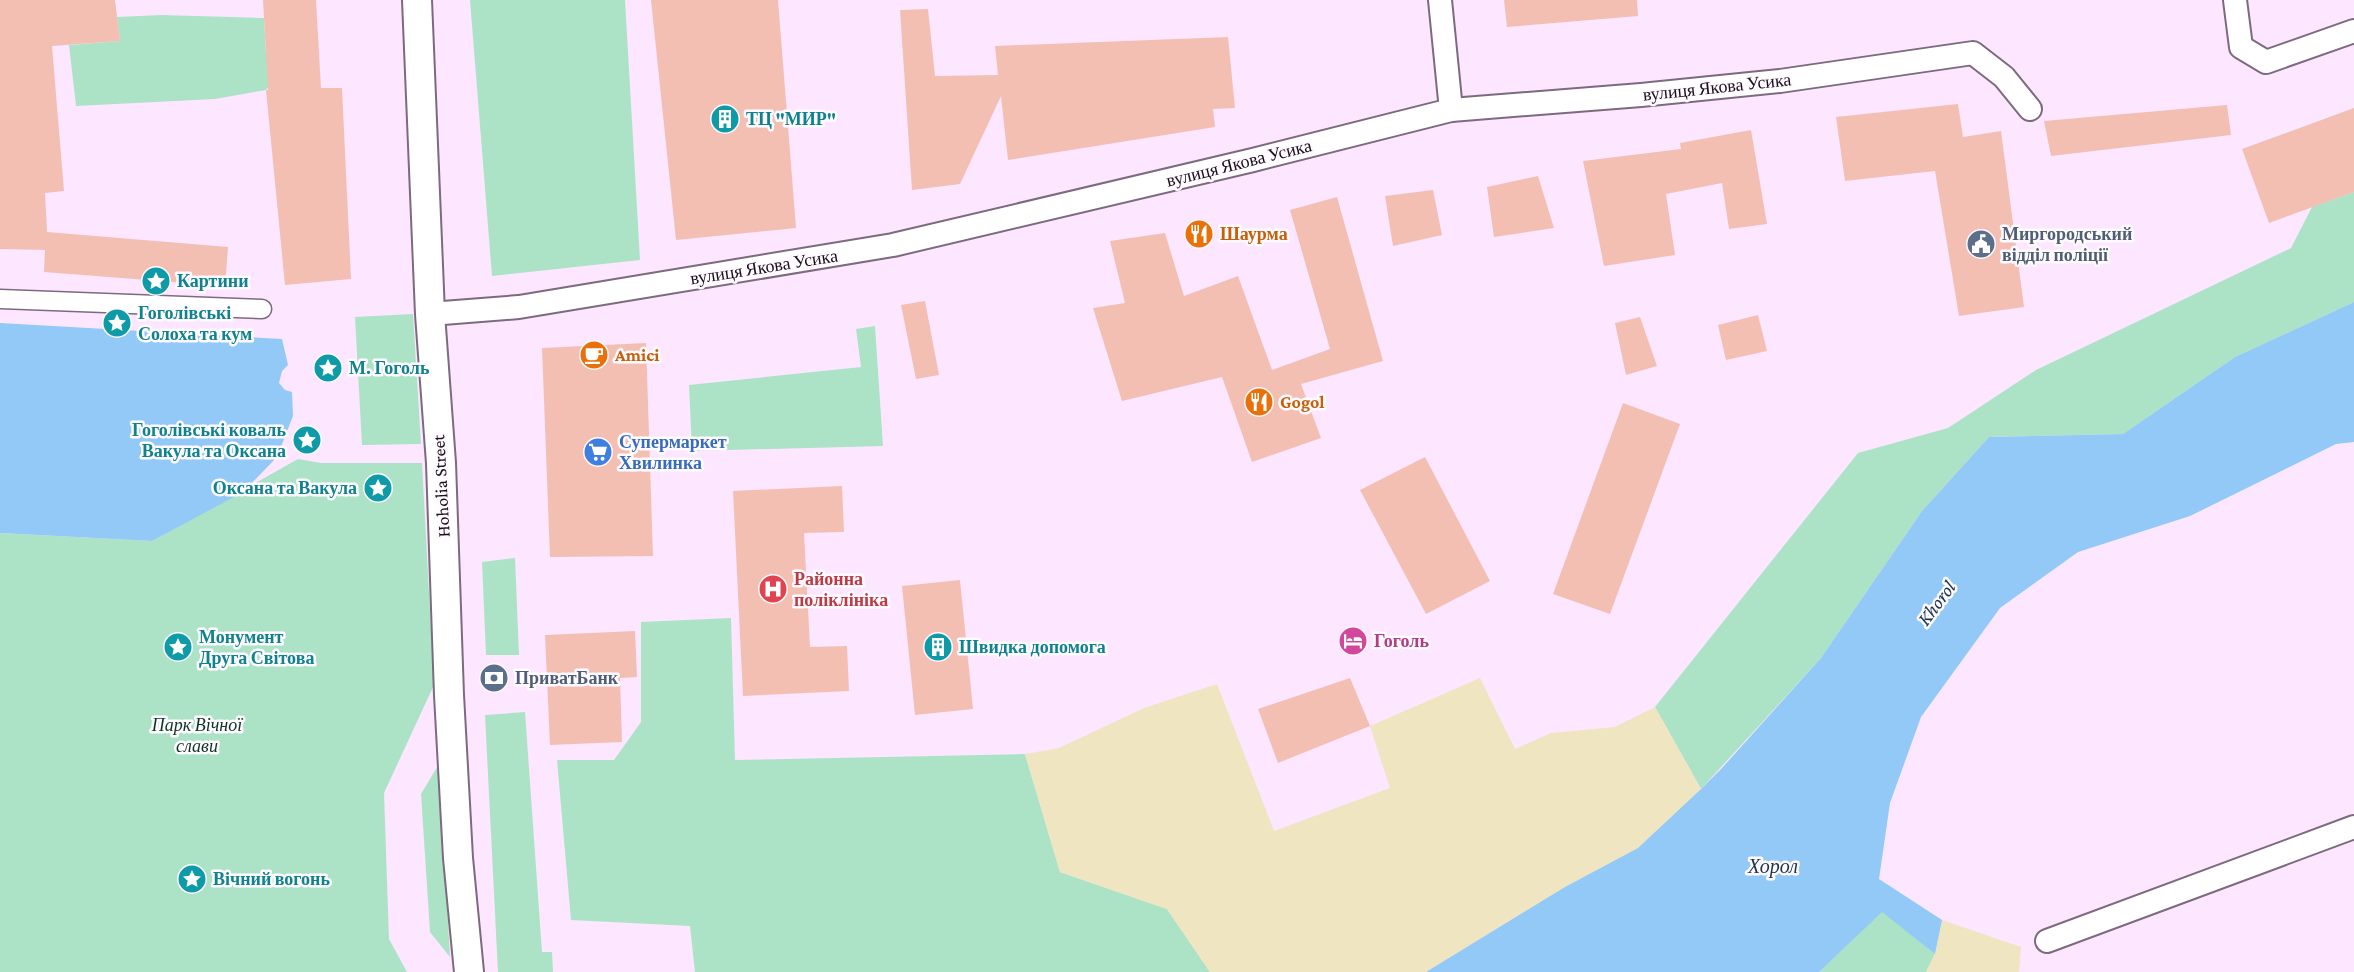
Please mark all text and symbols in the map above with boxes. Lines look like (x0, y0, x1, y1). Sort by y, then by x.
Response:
street label: вулиця Якова Усика (1642, 69, 1792, 105)
building icon: ТЦ "МИР" (709, 103, 741, 135)
place label: ТЦ "МИР" (746, 109, 836, 129)
street label: вулиця Якова Усика (1164, 135, 1314, 191)
restaurant icon: Шаурма (1183, 218, 1215, 250)
place label: Шаурма (1220, 224, 1288, 244)
place label: Миргородський відділ поліції (2002, 224, 2132, 265)
public building icon: Миргородський відділ поліції (1965, 228, 1997, 260)
street label: вулиця Якова Усика (689, 245, 839, 289)
place icon: Картини (140, 265, 172, 297)
place label: Картини (177, 271, 249, 291)
place label: Гоголівські Солоха та кум (138, 303, 252, 344)
place icon: Гоголівські Солоха та кум (101, 307, 133, 339)
cafe icon: Amici (578, 339, 610, 371)
place label: Amici (614, 345, 660, 365)
place icon: М. Гоголь (312, 352, 344, 384)
place label: М. Гоголь (349, 358, 430, 378)
restaurant icon: Gogol (1243, 386, 1275, 418)
place label: Gogol (1280, 392, 1325, 412)
place label: Гоголівські коваль Вакула та Оксана (132, 420, 286, 461)
place icon: Гоголівські коваль Вакула та Оксана (291, 424, 323, 456)
place label: Супермаркет Хвилинка (619, 432, 727, 473)
street label: Hoholia Street (428, 433, 454, 538)
supermarket icon: Супермаркет Хвилинка (582, 436, 614, 468)
place icon: Оксана та Вакула (362, 472, 394, 504)
place label: Оксана та Вакула (213, 478, 357, 498)
place label: Районна поліклініка (794, 569, 888, 610)
hospital icon: Районна поліклініка (757, 573, 789, 605)
water label: Khorol (1912, 576, 1960, 629)
hotel icon: Гоголь (1337, 625, 1369, 657)
place label: Монумент Друга Світова (199, 627, 314, 668)
place icon: Монумент Друга Світова (162, 631, 194, 663)
building icon: Швидка допомога (922, 631, 954, 663)
place label: Гоголь (1374, 631, 1429, 651)
place label: Швидка допомога (959, 637, 1106, 657)
bank icon: ПриватБанк (478, 662, 510, 694)
place label: ПриватБанк (515, 668, 619, 688)
park label: Парк Вічної слави (151, 715, 243, 756)
water label: Хорол (1747, 855, 1798, 878)
place icon: Вічний вогонь (176, 863, 208, 895)
place label: Вічний вогонь (213, 869, 330, 889)

